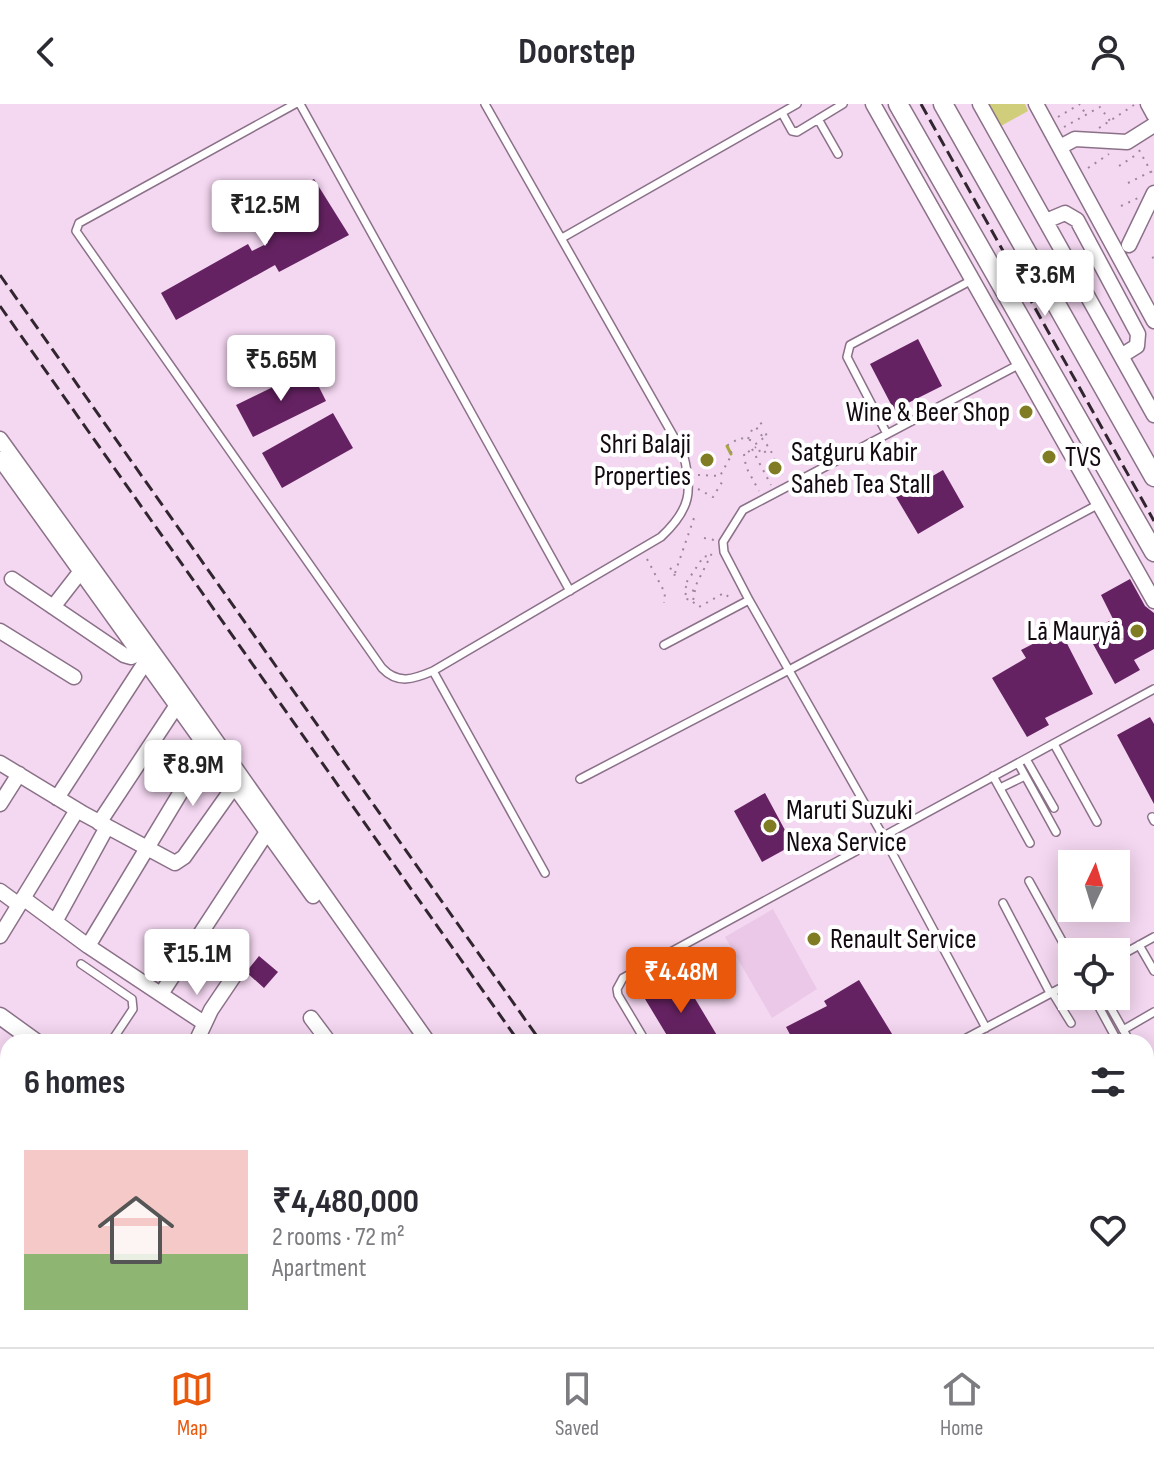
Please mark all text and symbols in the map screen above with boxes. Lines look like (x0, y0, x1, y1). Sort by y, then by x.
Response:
icon: back (24, 30, 68, 74)
icon: person (1086, 30, 1130, 74)
text: Doorstep (518, 31, 636, 74)
pin: ₹12.5M (200, 180, 330, 248)
text: ₹12.5M (230, 190, 300, 221)
pin: ₹3.6M (989, 250, 1101, 318)
text: ₹3.6M (1015, 260, 1075, 291)
pin: ₹5.65M (216, 335, 346, 403)
text: ₹5.65M (245, 345, 317, 376)
place label: Wine & Beer Shop (846, 396, 1010, 429)
marker: Wine & Beer Shop (1017, 403, 1035, 421)
place label: Shri Balaji Properties (594, 428, 691, 493)
place label: Satguru Kabir Saheb Tea Stall (791, 436, 931, 501)
place label: TVS (1065, 441, 1101, 474)
marker: TVS (1040, 448, 1058, 466)
marker: Shri Balaji Properties (698, 451, 716, 469)
marker: Satguru Kabir Saheb Tea Stall (766, 459, 784, 477)
place label: Lā Mauryā (1027, 615, 1121, 648)
marker: Lā Mauryā (1128, 622, 1146, 640)
pin: ₹8.9M (137, 740, 249, 808)
text: ₹8.9M (162, 750, 224, 781)
place label: Maruti Suzuki Nexa Service (786, 794, 913, 859)
marker: Maruti Suzuki Nexa Service (761, 817, 779, 835)
north arrow (1058, 850, 1130, 922)
map controls (1058, 850, 1130, 1010)
place label: Renault Service (830, 923, 976, 956)
pin: ₹15.1M (132, 929, 262, 997)
marker: Renault Service (805, 930, 823, 948)
button: locate (1058, 938, 1130, 1010)
text: ₹15.1M (162, 939, 232, 970)
pin: ₹4.48M (616, 947, 746, 1015)
text: ₹4.48M (644, 957, 718, 988)
icon: filters (1086, 1060, 1130, 1104)
text: 6 homes (24, 1062, 125, 1103)
text: ₹4,480,000 (272, 1181, 419, 1222)
icon: home (88, 1182, 184, 1278)
icon: heart (1086, 1208, 1130, 1252)
text: 2 rooms · 72 m² (272, 1222, 405, 1253)
text: Apartment (272, 1253, 366, 1284)
tab: Map (170, 1367, 214, 1442)
tab: Saved (555, 1367, 599, 1442)
tab: Home (940, 1367, 984, 1442)

